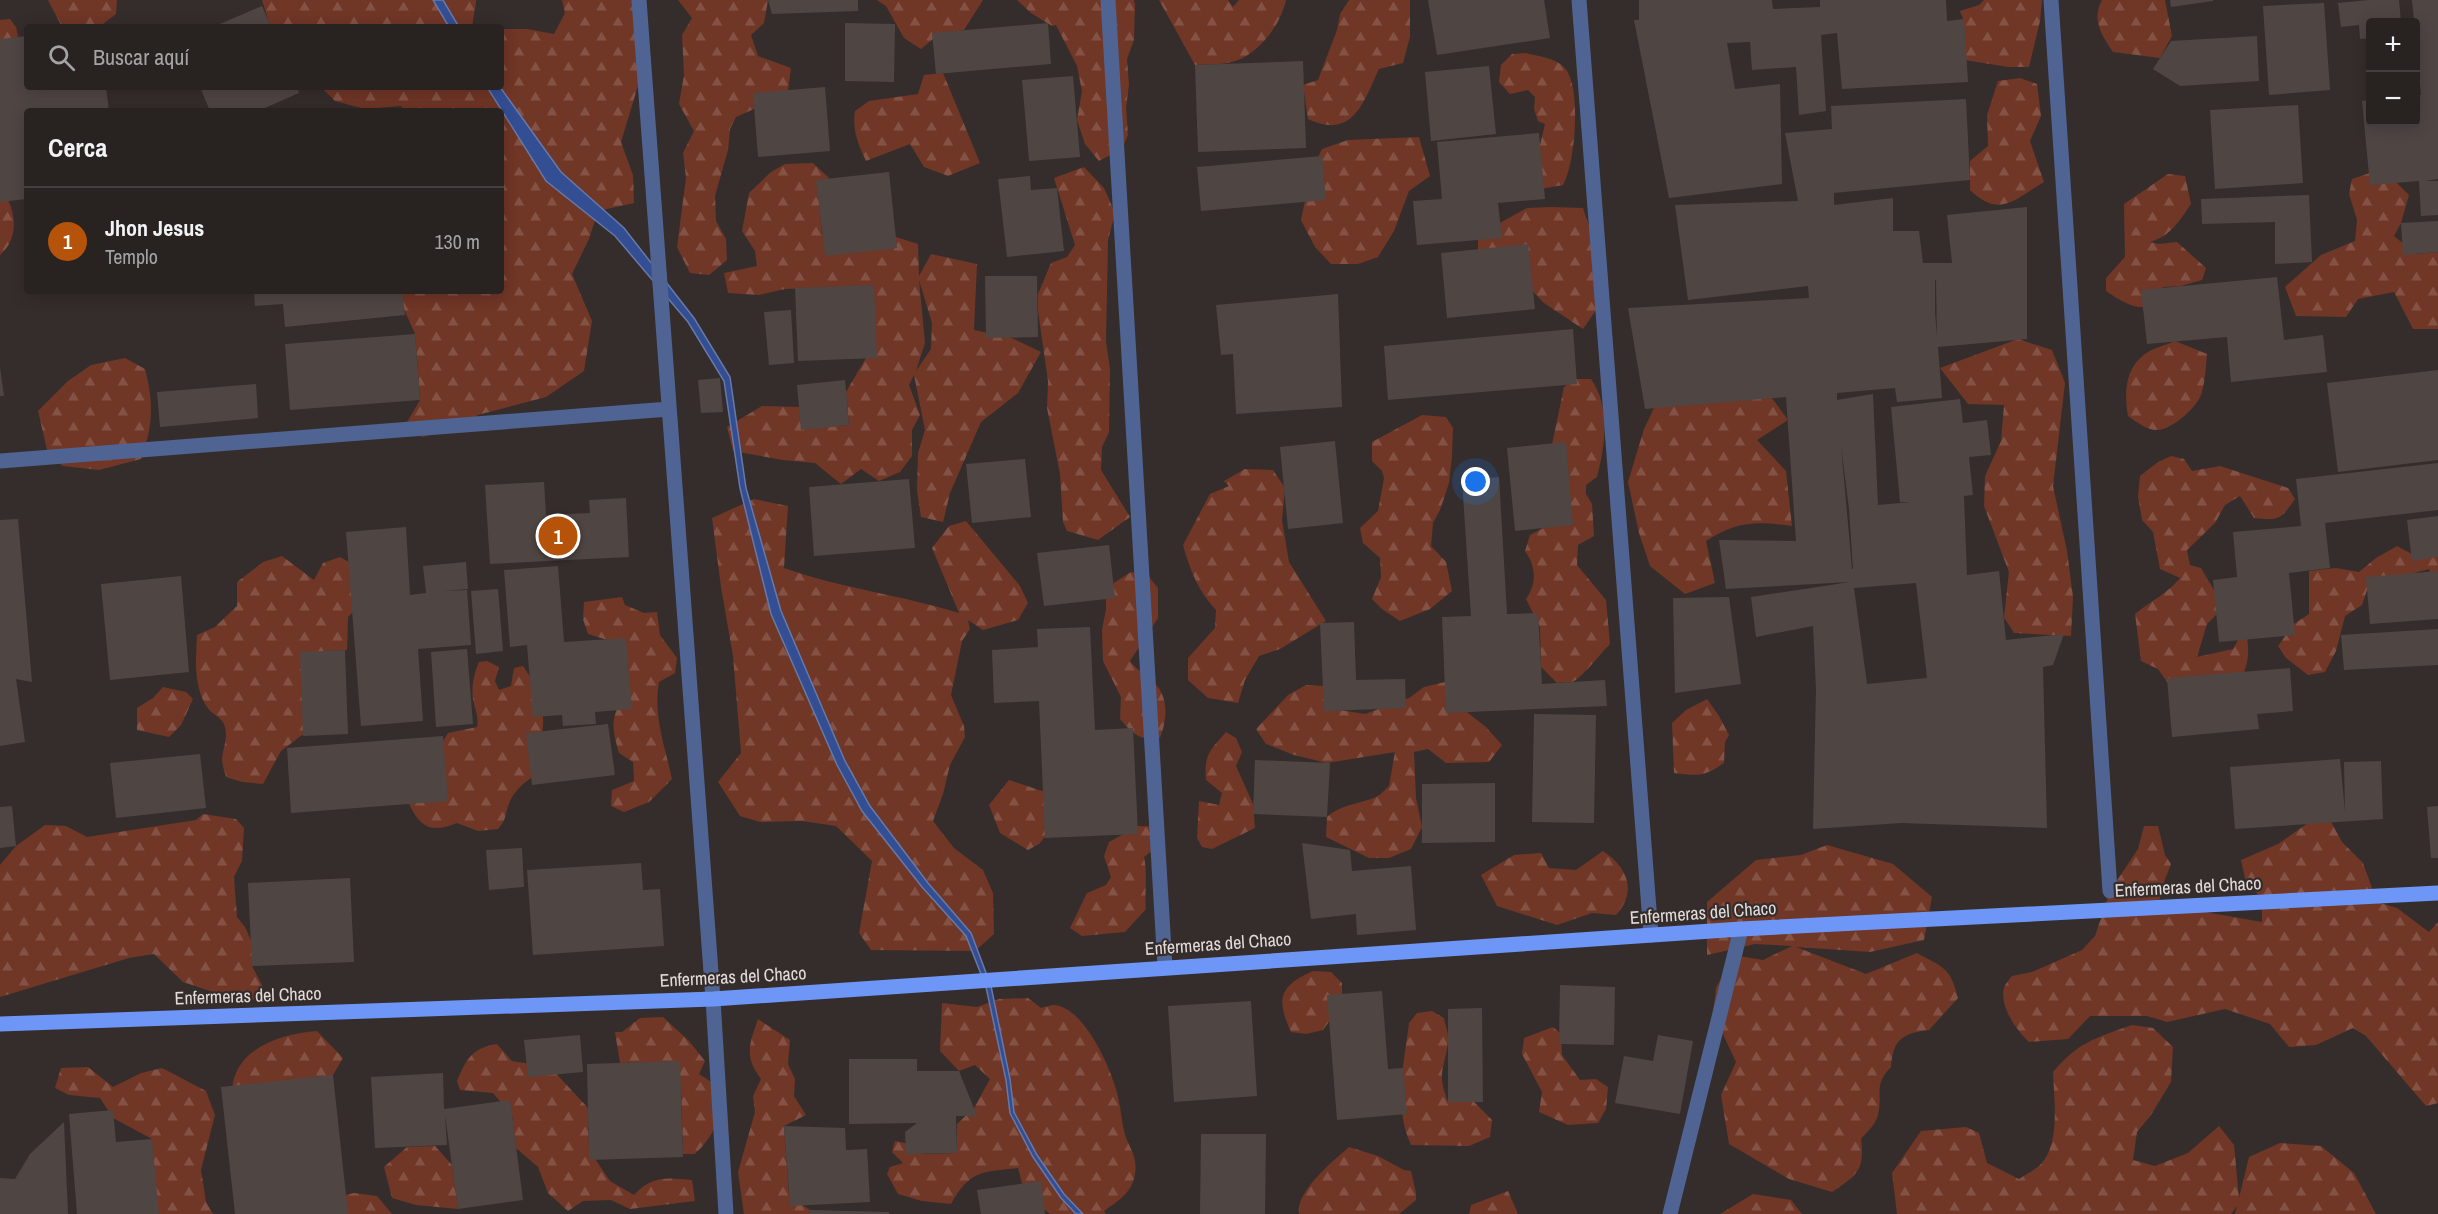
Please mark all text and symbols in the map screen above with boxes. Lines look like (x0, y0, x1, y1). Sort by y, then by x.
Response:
map controls (2366, 18, 2420, 126)
button: + (2366, 18, 2420, 72)
search box (24, 24, 504, 90)
icon: search (45, 41, 78, 74)
text: Buscar aquí (93, 42, 189, 72)
button: − (2366, 72, 2420, 126)
text: Cerca (48, 130, 107, 165)
text: Jhon Jesus (105, 213, 204, 243)
text: 1 (63, 228, 72, 255)
text: 130 m (434, 228, 480, 255)
text: Templo (105, 243, 158, 270)
your location (1461, 467, 1490, 496)
pin: 1 (538, 514, 578, 558)
street label: Enfermeras del Chaco (2114, 870, 2262, 903)
street label: Enfermeras del Chaco (1629, 895, 1777, 930)
street label: Enfermeras del Chaco (1144, 926, 1292, 961)
street label: Enfermeras del Chaco (659, 960, 807, 993)
street label: Enfermeras del Chaco (174, 980, 322, 1011)

